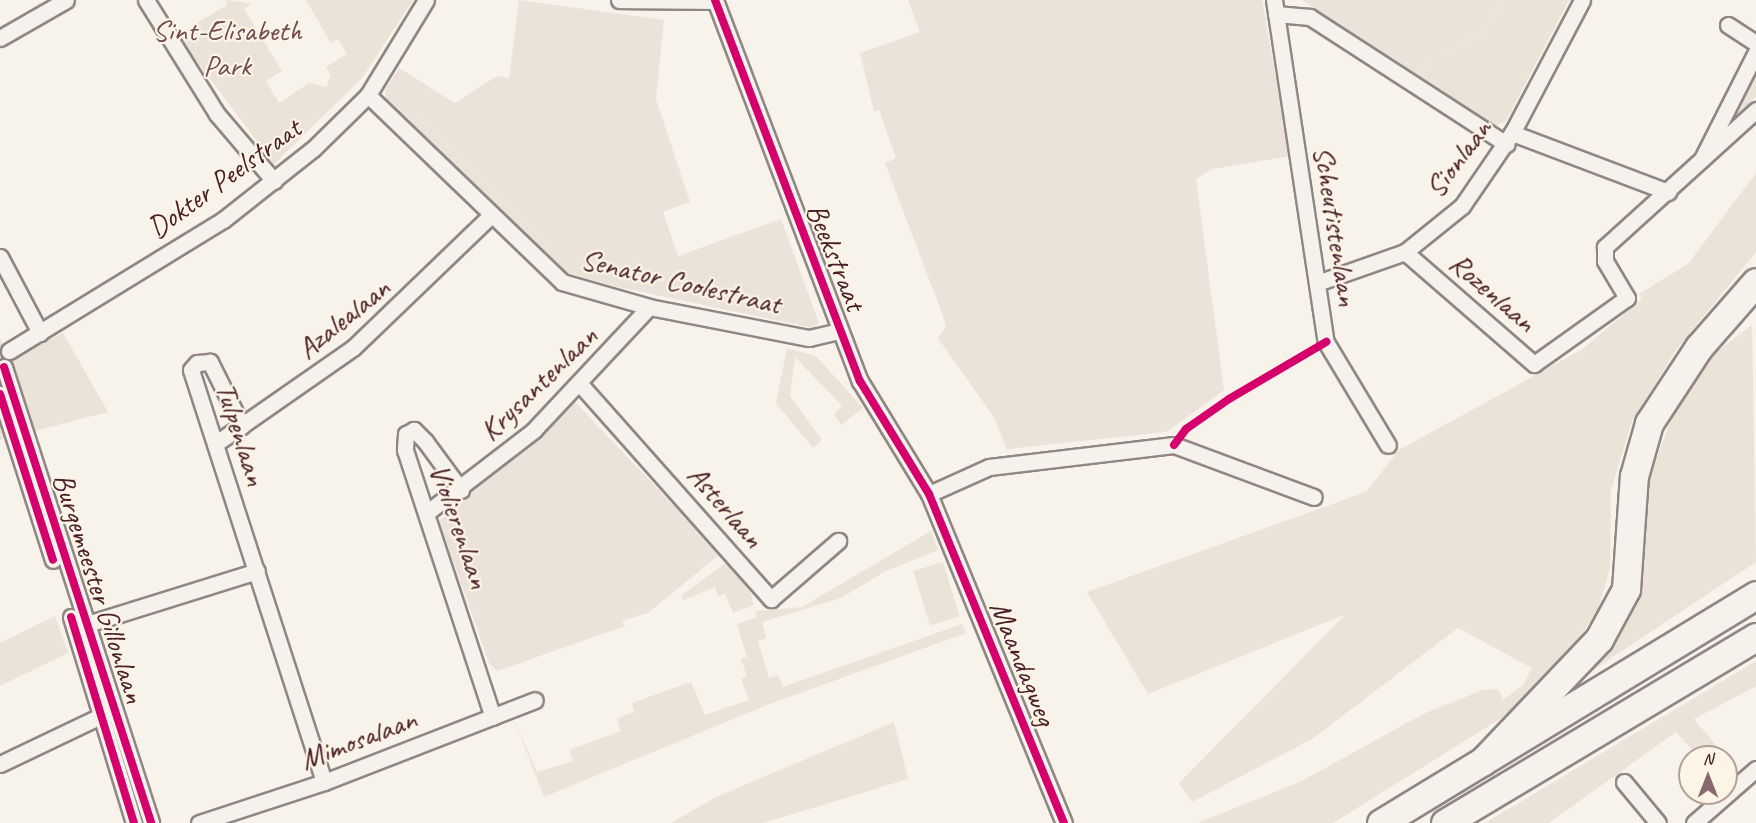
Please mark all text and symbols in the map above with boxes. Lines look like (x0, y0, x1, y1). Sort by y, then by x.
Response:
park label: Sint-Elisabeth Park (152, 12, 302, 82)
street label: Dokter Peelstraat (140, 110, 308, 246)
street label: Sionlaan (1417, 112, 1499, 204)
street label: Scheutistenlaan (1306, 144, 1366, 308)
street label: Beekstraat (798, 198, 874, 316)
street label: Senator Coolestraat (578, 241, 784, 321)
street label: Rozenlaan (1442, 245, 1544, 339)
street label: Azalealaan (289, 270, 397, 366)
street label: Krysantenlaan (472, 318, 604, 448)
street label: Tulpenlaan (207, 378, 275, 490)
street label: Asterlaan (680, 457, 772, 555)
street label: Violierenlaan (422, 459, 498, 593)
street label: Burgemeester Gillonlaan (45, 468, 153, 708)
street label: Maandagweg (982, 596, 1064, 730)
street label: Mimosalaan (295, 700, 421, 778)
north arrow (1678, 745, 1738, 805)
text: N (1703, 749, 1713, 769)

